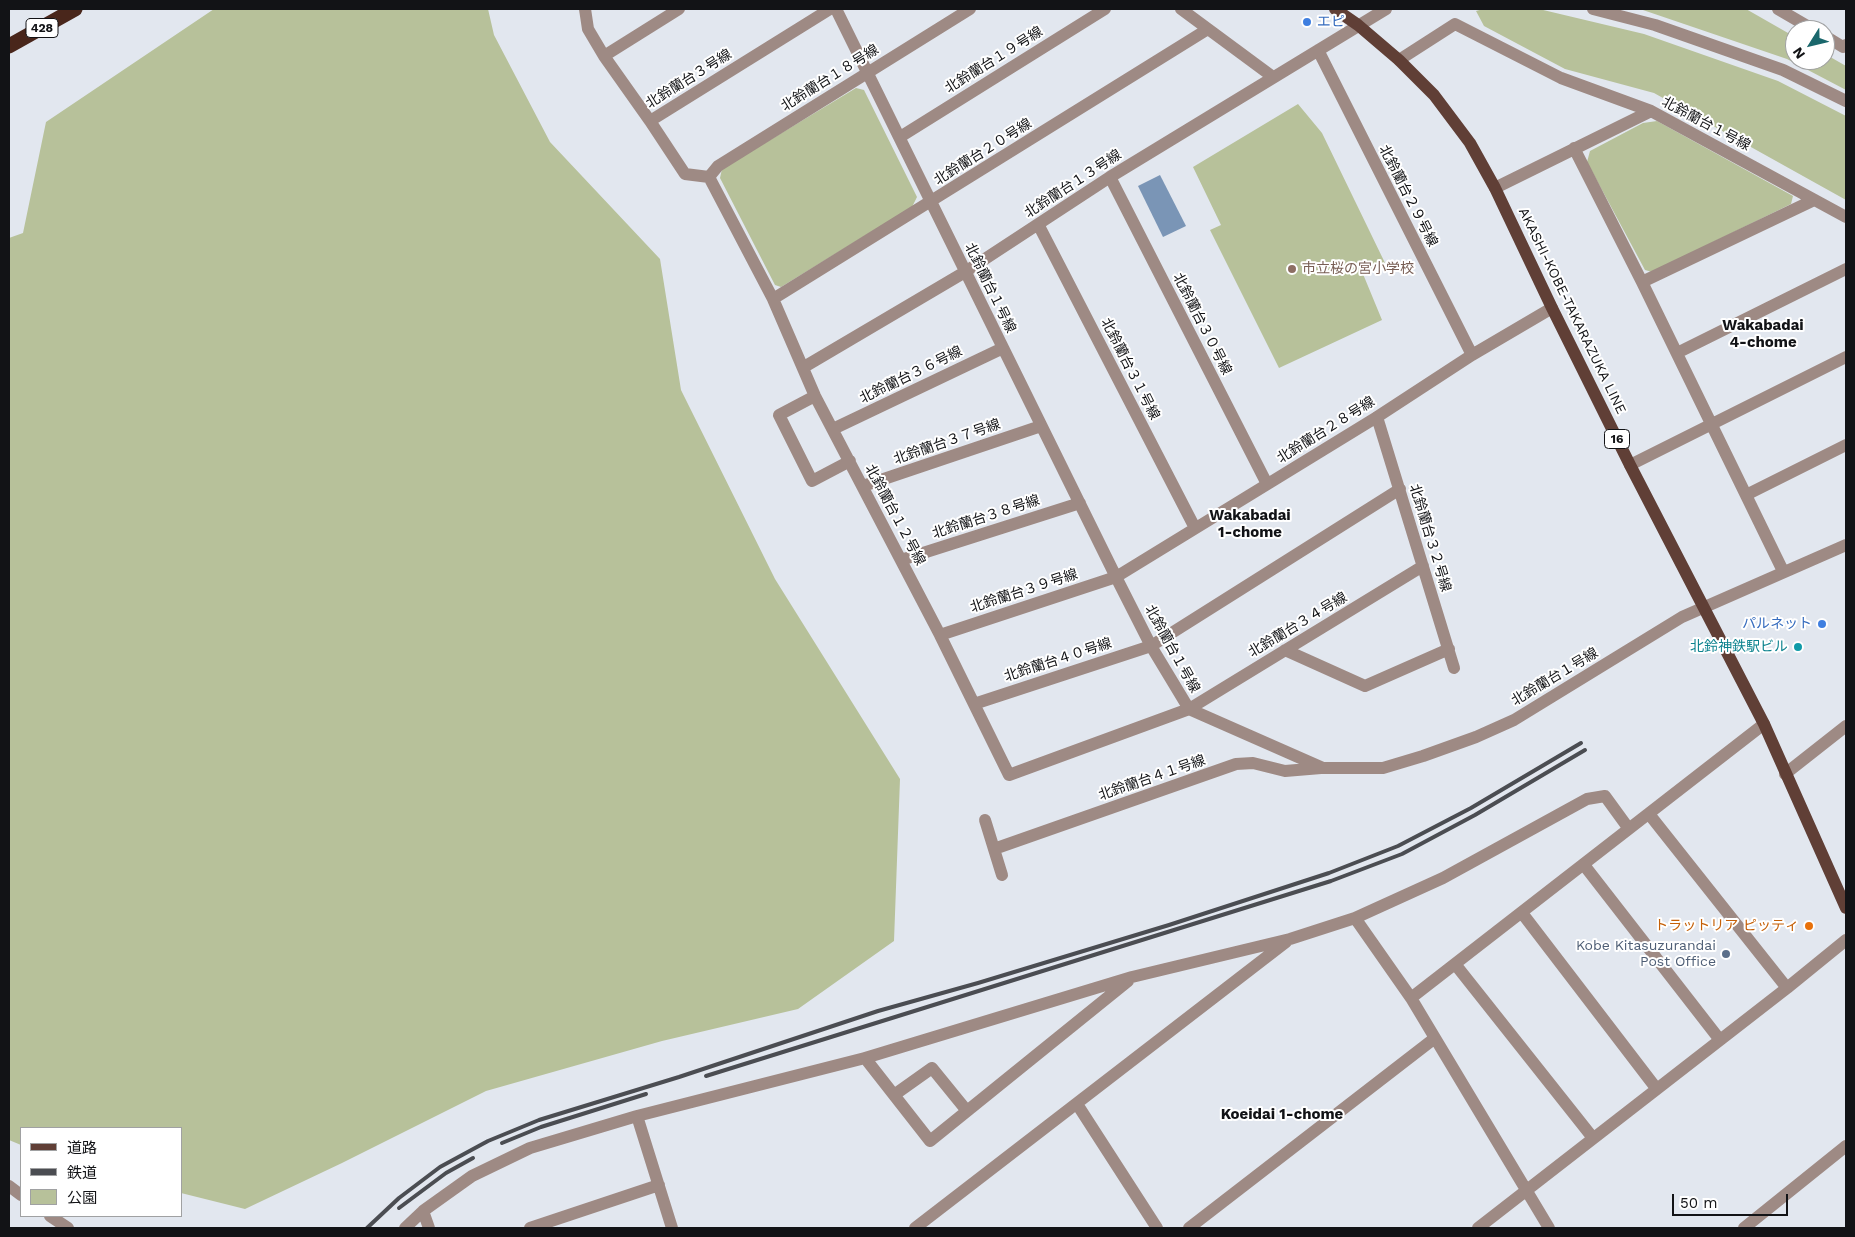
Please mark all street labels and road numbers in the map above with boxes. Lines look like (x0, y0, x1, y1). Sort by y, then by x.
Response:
road number: 428 (26, 18, 58, 38)
street label: 北鈴蘭台１９号線 (942, 23, 1046, 97)
street label: 北鈴蘭台１８号線 (778, 41, 882, 115)
street label: 北鈴蘭台３号線 (643, 46, 735, 112)
street label: 北鈴蘭台１号線 (1659, 94, 1753, 154)
street label: 北鈴蘭台２０号線 (931, 115, 1035, 189)
street label: 北鈴蘭台２９号線 (1375, 142, 1441, 250)
street label: 北鈴蘭台１３号線 (1021, 146, 1125, 222)
street label: AKASHI-KOBE-TAKARAZUKA LINE (1515, 205, 1629, 417)
street label: 北鈴蘭台１号線 (961, 240, 1019, 336)
street label: 北鈴蘭台３０号線 (1169, 270, 1235, 378)
street label: 北鈴蘭台３１号線 (1097, 315, 1163, 423)
street label: 北鈴蘭台３６号線 (857, 343, 965, 407)
street label: 北鈴蘭台２８号線 (1274, 393, 1378, 467)
street label: 北鈴蘭台３７号線 (891, 416, 1003, 468)
road number: 16 (1604, 429, 1630, 448)
street label: 北鈴蘭台１２号線 (861, 462, 929, 568)
street label: 北鈴蘭台３２号線 (1406, 482, 1454, 594)
street label: 北鈴蘭台３８号線 (930, 492, 1042, 542)
street label: 北鈴蘭台３９号線 (968, 566, 1080, 616)
street label: 北鈴蘭台３４号線 (1246, 589, 1350, 661)
street label: 北鈴蘭台１号線 (1141, 602, 1203, 696)
street label: 北鈴蘭台４０号線 (1002, 635, 1114, 685)
street label: 北鈴蘭台１号線 (1509, 645, 1601, 709)
street label: 北鈴蘭台４１号線 (1096, 752, 1208, 804)

